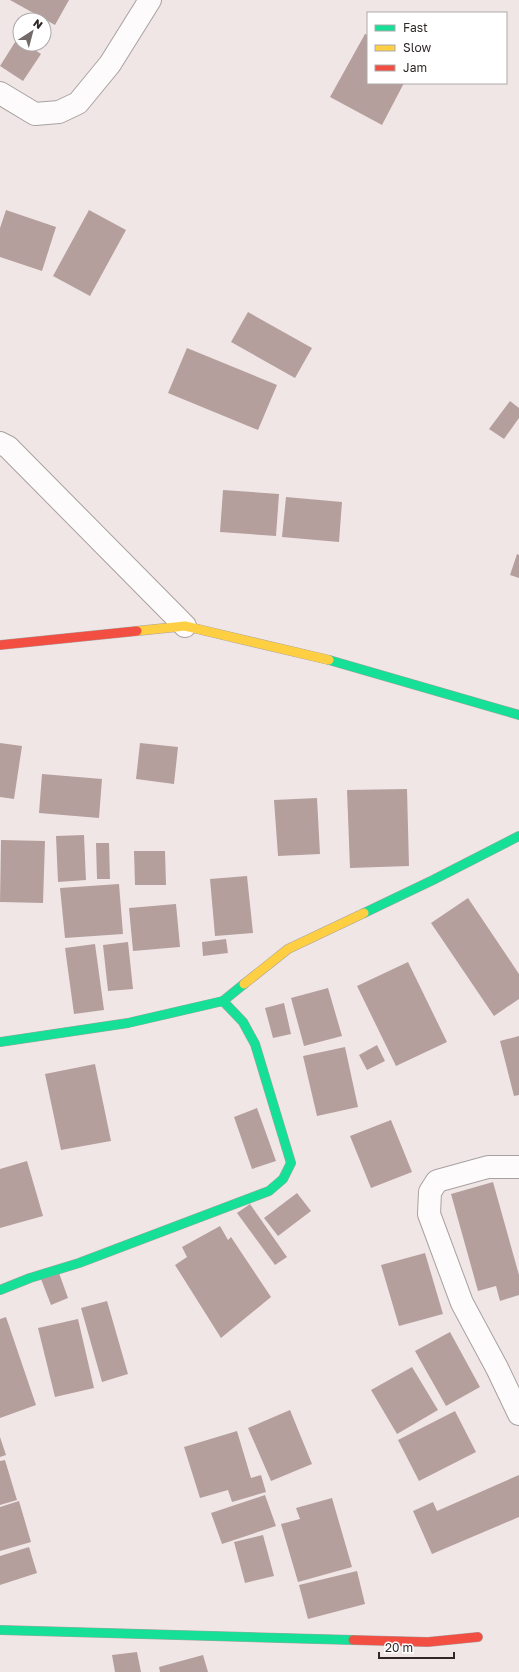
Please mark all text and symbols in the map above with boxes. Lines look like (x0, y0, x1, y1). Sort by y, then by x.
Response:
north arrow (12, 12, 52, 52)
legend (367, 12, 507, 84)
text: N (31, 16, 45, 31)
text: Fast (403, 20, 428, 35)
text: Slow (403, 40, 431, 55)
text: Jam (403, 60, 427, 75)
scale bar (379, 1634, 454, 1660)
text: 20 m (385, 1640, 413, 1655)

